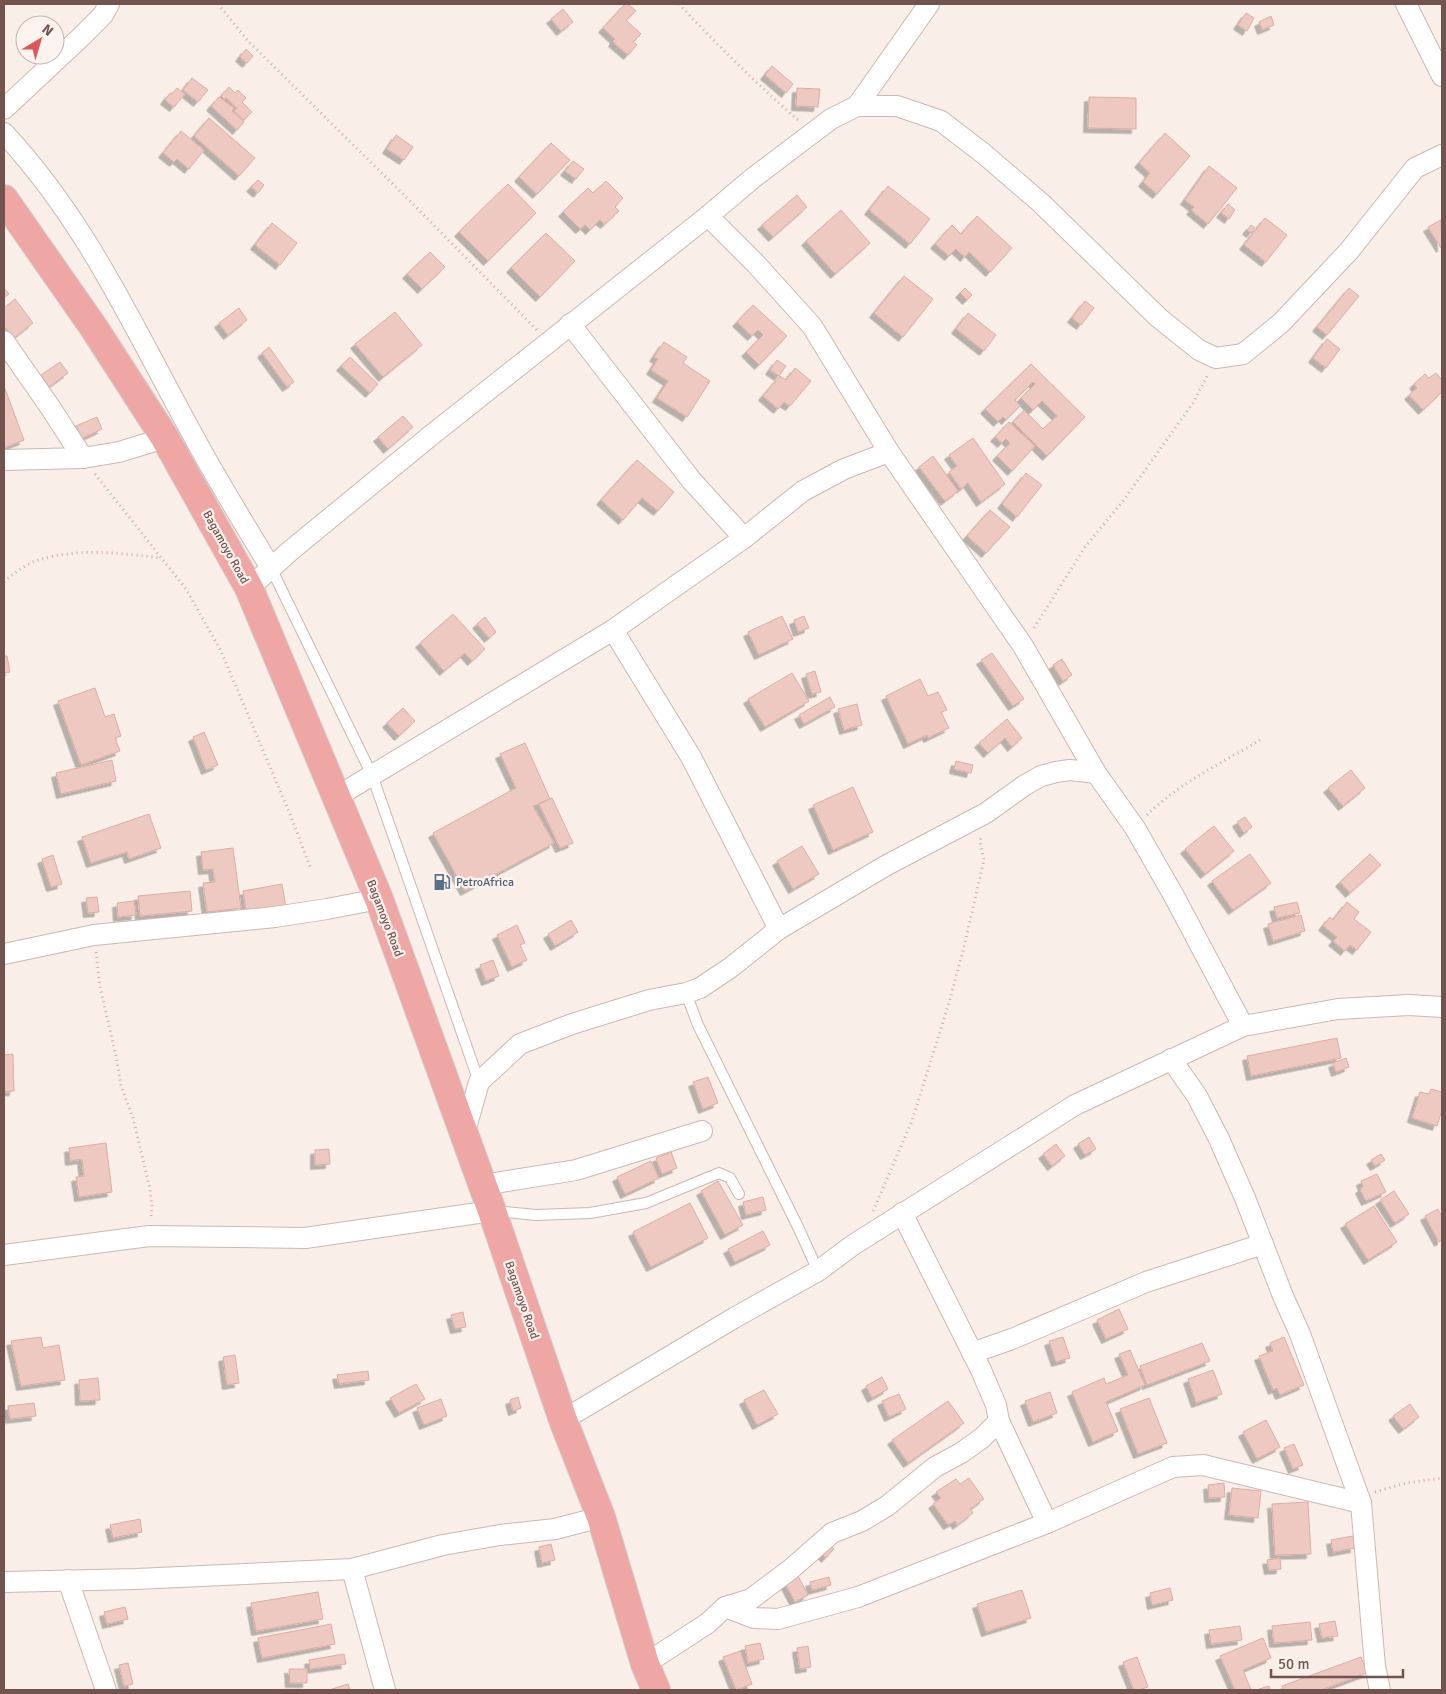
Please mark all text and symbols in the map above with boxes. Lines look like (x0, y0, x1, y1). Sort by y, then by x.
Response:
north arrow (15, 15, 65, 65)
text: N (39, 20, 57, 40)
street label: Bagamoyo Road (199, 508, 252, 586)
fuel station icon: PetroAfrica (432, 872, 452, 892)
place label: PetroAfrica (456, 875, 514, 890)
street label: Bagamoyo Road (363, 878, 406, 959)
street label: Bagamoyo Road (501, 1259, 542, 1341)
scale bar (1271, 1646, 1404, 1678)
text: 50 m (1278, 1655, 1309, 1673)

